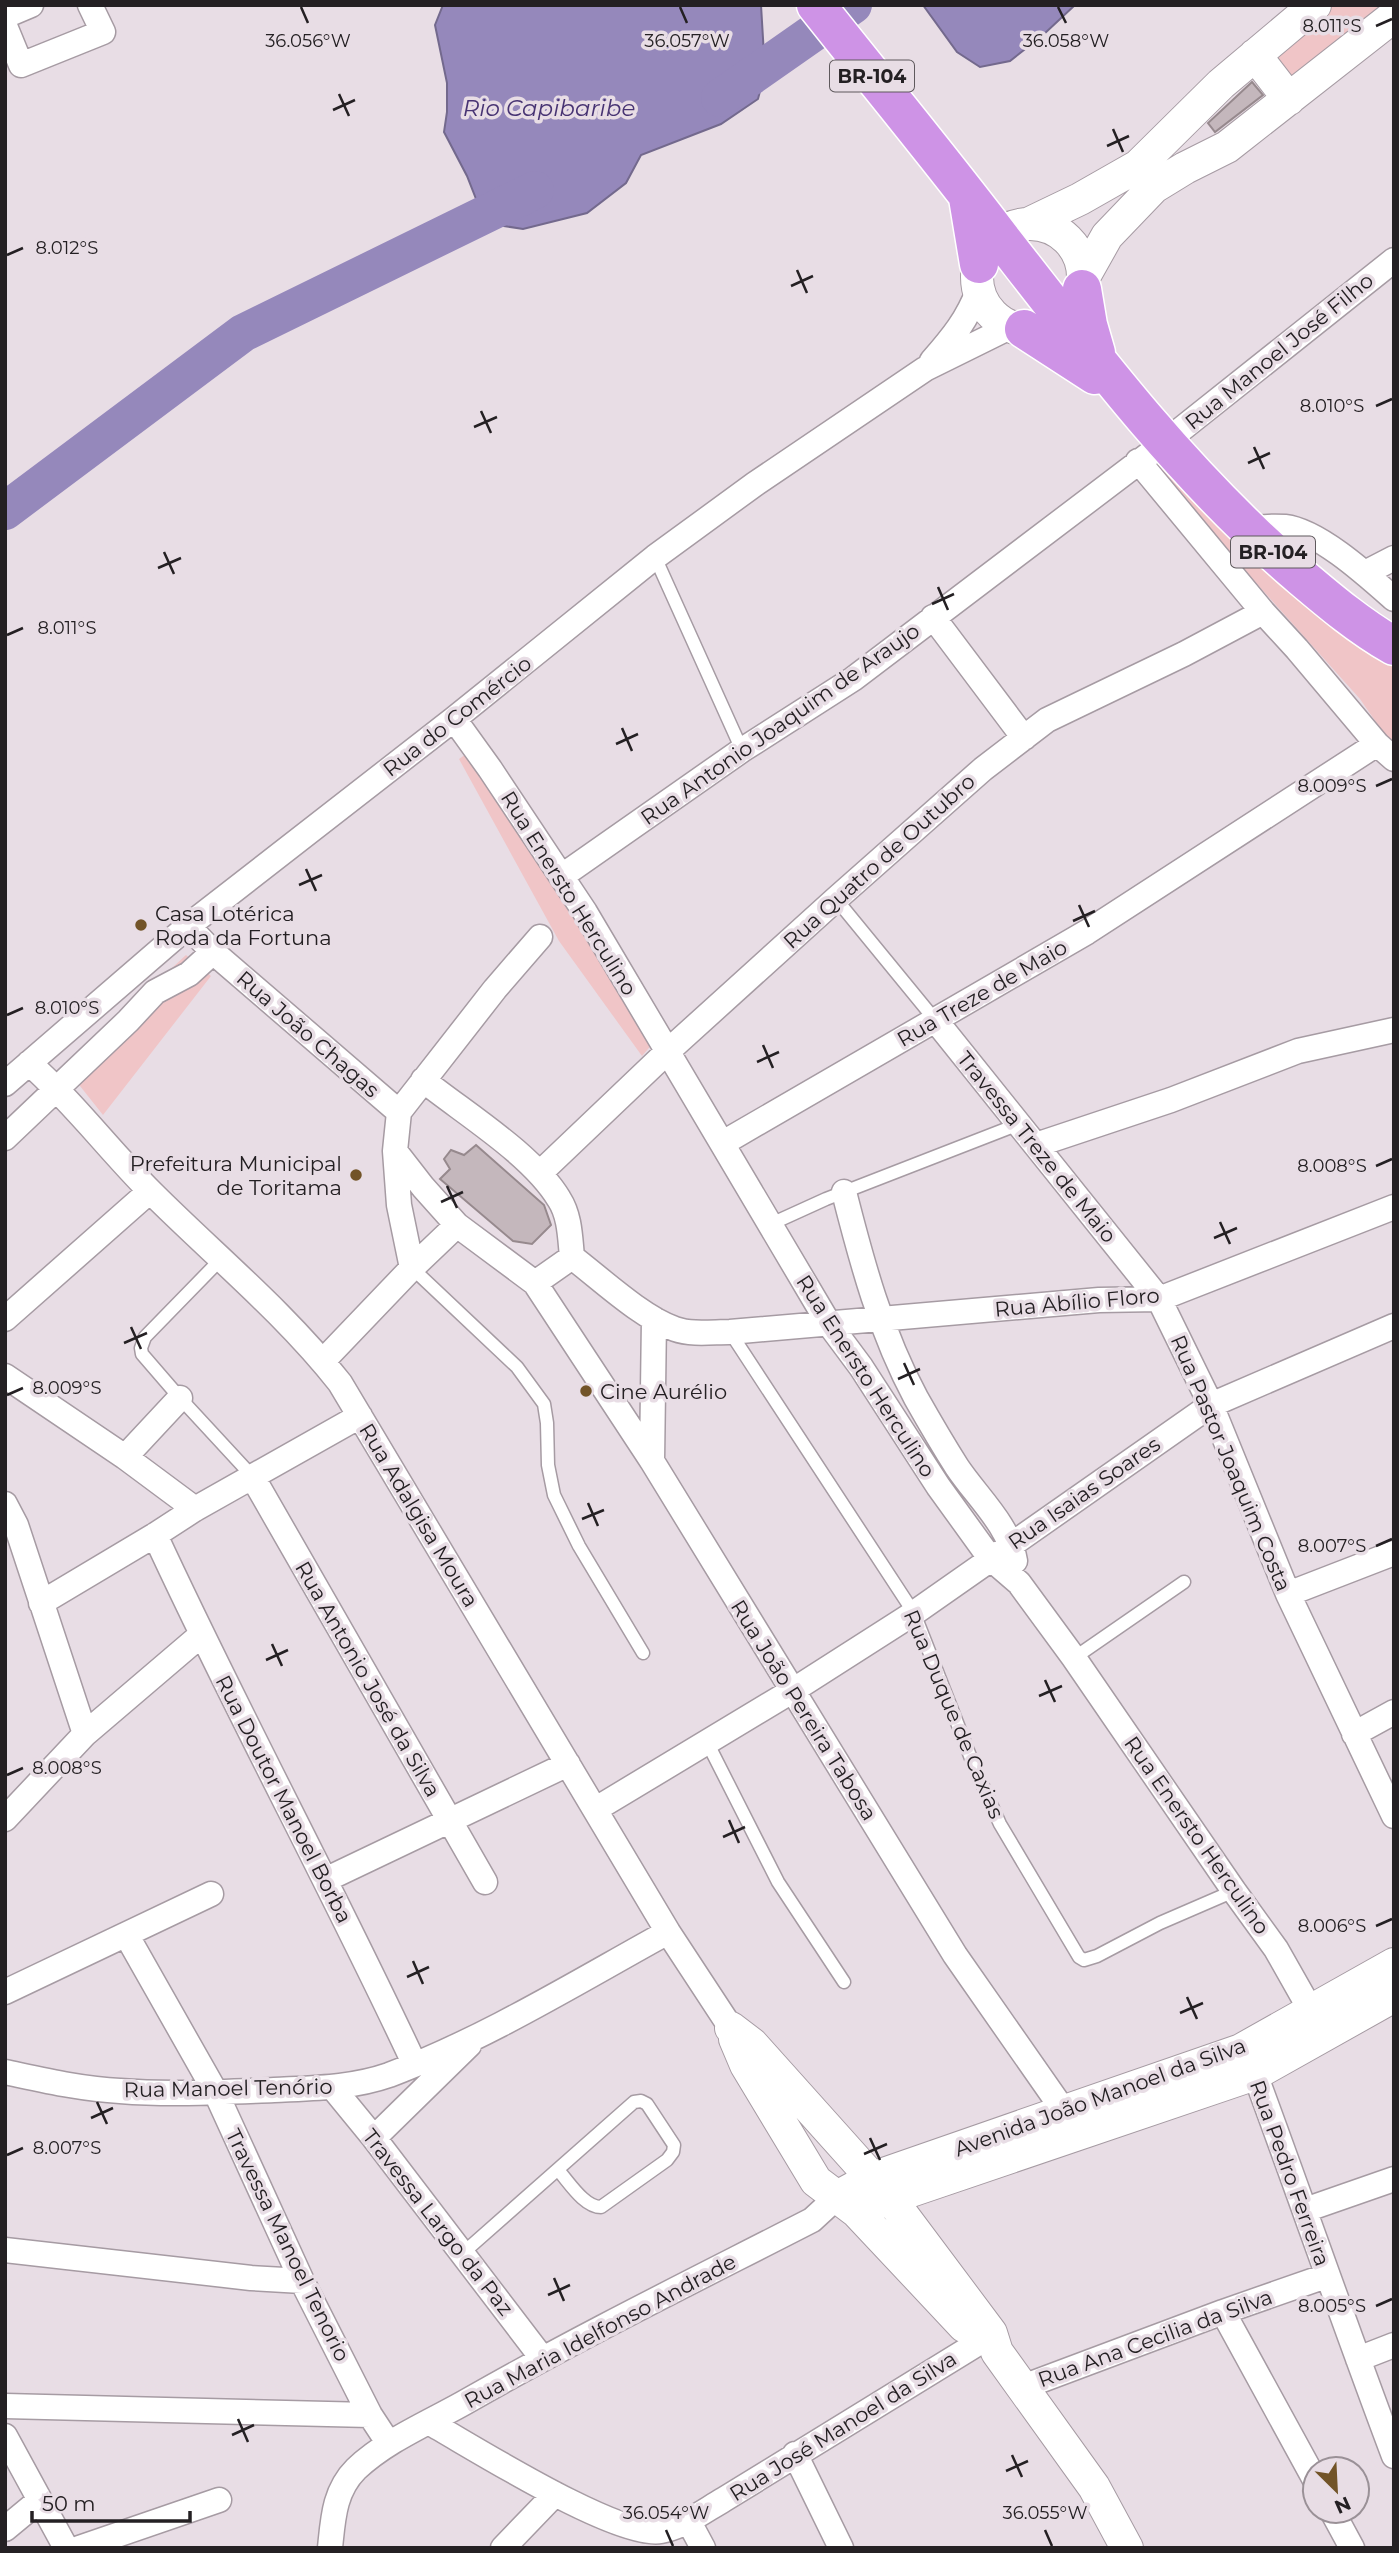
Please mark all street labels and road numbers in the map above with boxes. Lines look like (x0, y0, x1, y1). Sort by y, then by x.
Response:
road number: BR-104 (830, 60, 914, 92)
street label: Rua Manoel José Filho (1180, 267, 1378, 435)
road number: BR-104 (1231, 537, 1315, 568)
street label: Rua Antonio Joaquim de Araujo (636, 618, 924, 830)
street label: Rua do Comércio (378, 650, 536, 782)
street label: Rua Quatro de Outubro (778, 768, 980, 954)
street label: Rua Enersto Herculino (496, 786, 642, 1000)
street label: Rua Treze de Maio (893, 934, 1071, 1052)
street label: Rua João Chagas (232, 965, 384, 1103)
street label: Travessa Treze de Maio (952, 1046, 1122, 1248)
street label: Rua Enersto Herculino (791, 1270, 941, 1482)
street label: Rua Abílio Floro (993, 1282, 1161, 1322)
street label: Rua Pastor Joaquim Costa (1166, 1331, 1296, 1595)
street label: Rua Adalgisa Moura (354, 1419, 484, 1611)
street label: Rua Isaias Soares (1003, 1431, 1165, 1555)
street label: Rua Antonio José da Silva (290, 1557, 446, 1801)
street label: Rua João Pereira Tabosa (726, 1595, 882, 1825)
street label: Rua Duque de Caxias (899, 1606, 1009, 1822)
street label: Rua Doutor Manoel Borba (211, 1671, 357, 1927)
street label: Rua Enersto Herculino (1119, 1731, 1275, 1939)
street label: Avenida João Manoel da Silva (951, 2033, 1249, 2161)
street label: Rua Manoel Tenório (123, 2074, 333, 2102)
street label: Rua Pedro Ferreira (1245, 2077, 1335, 2269)
street label: Travessa Largo da Paz (357, 2124, 519, 2320)
street label: Travessa Manoel Tenorio (221, 2125, 355, 2365)
street label: Rua Maria Idelfonso Andrade (460, 2249, 740, 2413)
street label: Rua Ana Cecilia da Silva (1034, 2284, 1276, 2392)
street label: Rua José Manoel da Silva (725, 2346, 961, 2506)

